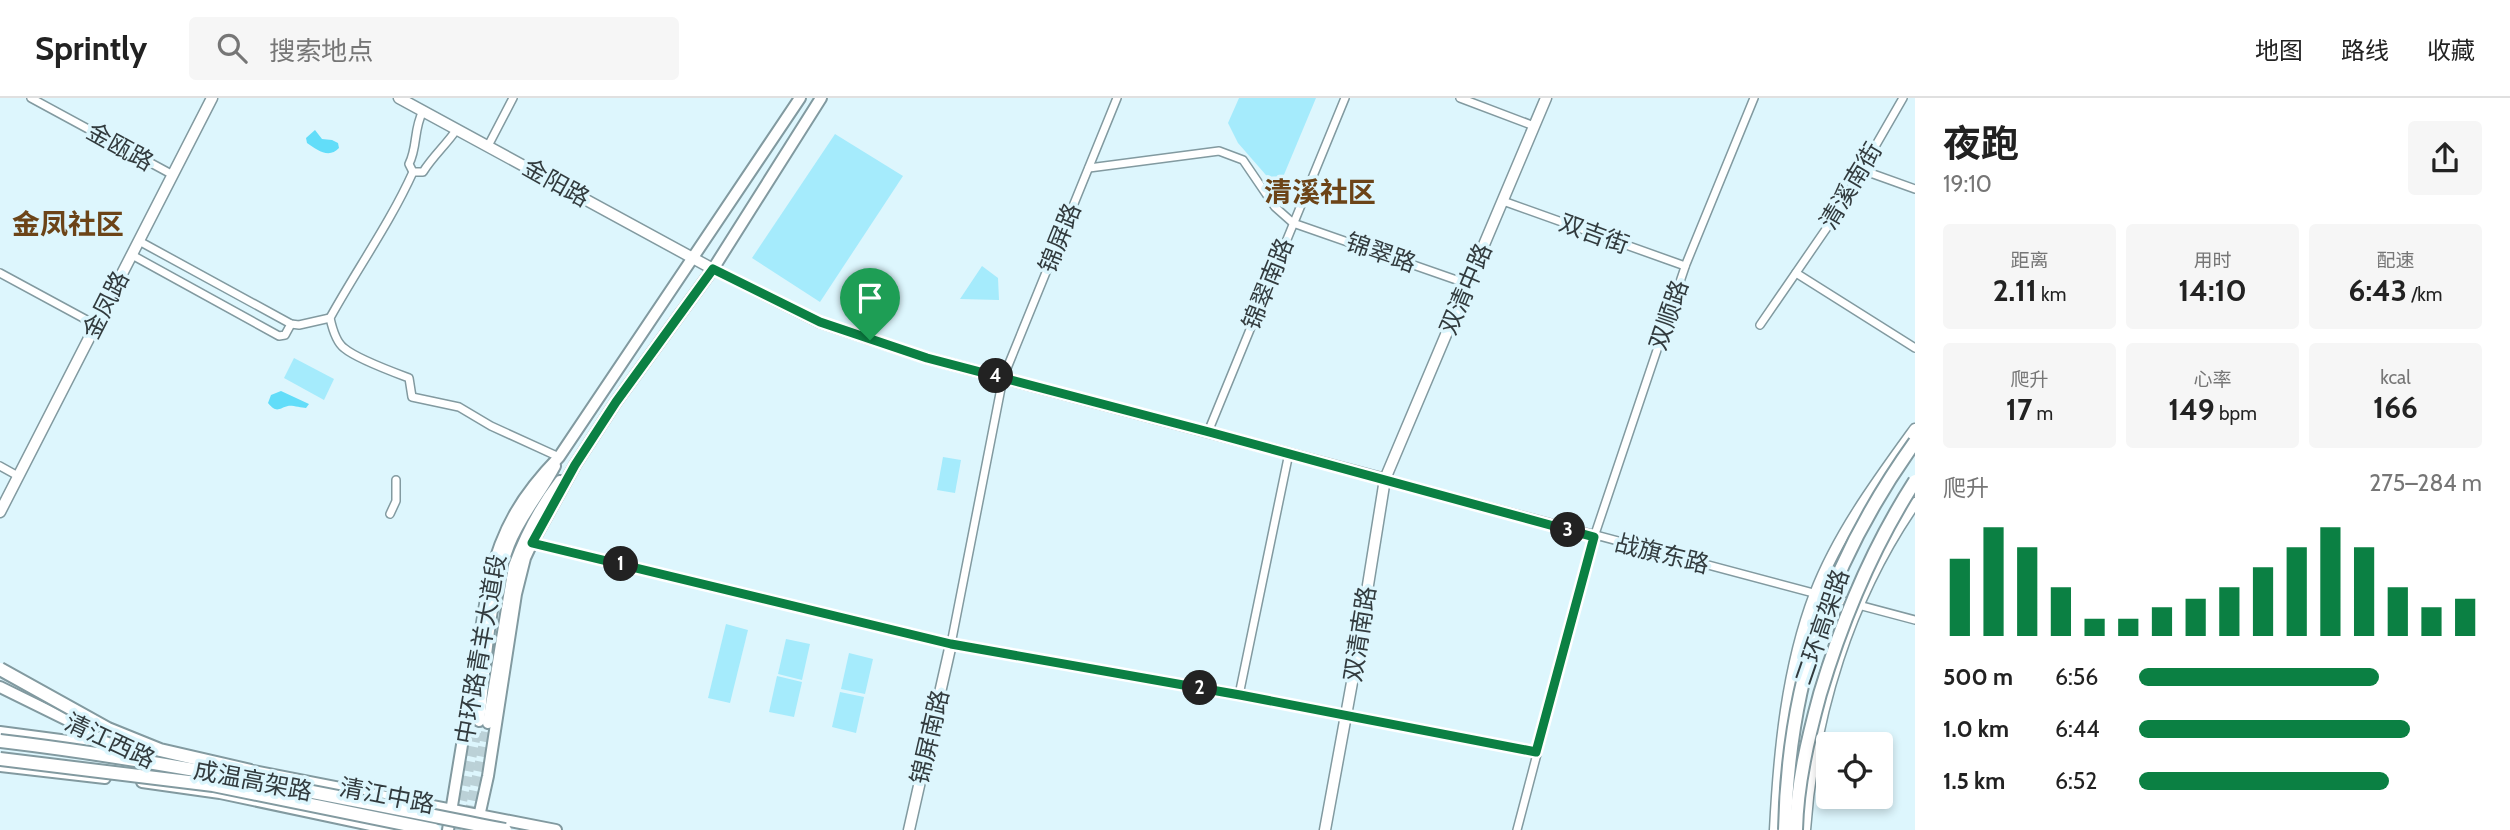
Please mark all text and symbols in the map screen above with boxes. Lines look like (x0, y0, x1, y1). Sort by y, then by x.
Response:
search box (189, 17, 679, 80)
text: Sprintly (35, 28, 147, 68)
icon: search (213, 29, 251, 67)
text: 搜索地点 (269, 35, 373, 67)
text: 地图 (2255, 36, 2303, 65)
text: 路线 (2341, 36, 2389, 65)
text: 收藏 (2427, 36, 2475, 65)
street label: 金瓯路 (82, 116, 159, 177)
text: 夜跑 (1943, 120, 2019, 167)
button: share (2408, 121, 2482, 195)
street label: 清溪南街 (1813, 137, 1888, 234)
street label: 金阳路 (518, 152, 595, 213)
text: 19:10 (1943, 170, 1992, 198)
district label: 清溪社区 (1264, 175, 1376, 209)
street label: 锦屏路 (1033, 199, 1086, 277)
district label: 金凤社区 (12, 207, 124, 241)
street label: 双吉街 (1555, 208, 1633, 259)
street label: 锦翠路 (1342, 227, 1420, 278)
street label: 锦翠南路 (1236, 234, 1299, 334)
street label: 双清中路 (1433, 239, 1498, 339)
text: 距离 (2010, 249, 2049, 272)
text: 用时 (2193, 249, 2232, 272)
text: 配速 (2376, 249, 2415, 272)
street label: 金凤路 (76, 266, 135, 343)
pin (840, 268, 900, 340)
text: 2.11 (1993, 272, 2037, 309)
text: 14:10 (2178, 272, 2247, 309)
text: 6:43 (2349, 272, 2407, 309)
street label: 双顺路 (1643, 276, 1694, 354)
icon: arrive (851, 279, 889, 317)
text: km (2037, 283, 2066, 306)
text: /km (2407, 283, 2442, 306)
pin: 4 (978, 358, 1014, 394)
text: 4 (990, 364, 1001, 387)
text: kcal (2380, 366, 2411, 389)
text: 爬升 (2010, 368, 2049, 391)
text: 心率 (2193, 368, 2232, 391)
text: 166 (2373, 389, 2418, 426)
text: 17 (2006, 391, 2032, 428)
text: 149 (2168, 391, 2215, 428)
text: m (2032, 402, 2053, 425)
text: bpm (2215, 402, 2257, 425)
text: 275–284 m (2369, 469, 2482, 497)
text: 爬升 (1943, 474, 1989, 502)
pin: 3 (1550, 512, 1586, 548)
text: 3 (1562, 518, 1573, 541)
street label: 战旗东路 (1612, 528, 1712, 579)
pin: 1 (604, 546, 638, 582)
street label: 中环路青羊大道段 (450, 552, 511, 746)
text: 1 (617, 552, 624, 575)
street label: 二环高架路 (1788, 565, 1855, 688)
street label: 双清南路 (1338, 584, 1381, 684)
text: 500 m (1943, 663, 2013, 691)
text: 6:56 (2055, 663, 2098, 691)
pin: 2 (1182, 670, 1218, 706)
text: 2 (1194, 676, 1205, 699)
street label: 锦屏南路 (905, 687, 954, 787)
street label: 清江西路 (61, 707, 160, 774)
text: 1.0 km (1943, 715, 2009, 743)
text: 6:44 (2055, 715, 2099, 743)
map controls (1816, 732, 1893, 809)
button: locate (1816, 732, 1893, 809)
street label: 成温高架路 (191, 755, 315, 806)
text: 1.5 km (1943, 767, 2005, 795)
text: 6:52 (2055, 767, 2097, 795)
street label: 清江中路 (337, 772, 437, 819)

